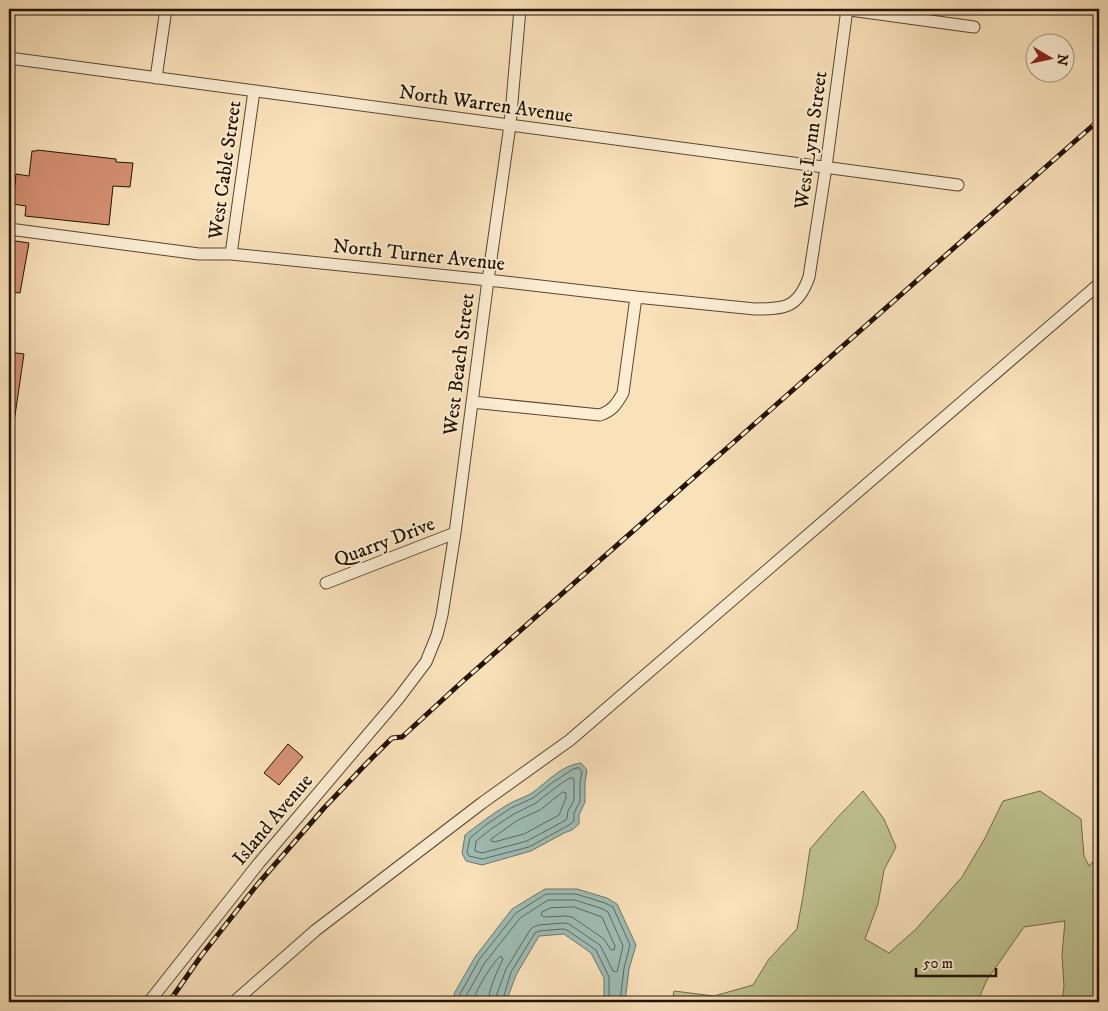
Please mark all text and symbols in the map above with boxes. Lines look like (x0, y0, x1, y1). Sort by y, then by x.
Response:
north arrow (1026, 32, 1076, 82)
text: N (1052, 53, 1072, 67)
street label: West Lynn Street (789, 70, 834, 212)
street label: North Warren Avenue (397, 80, 574, 129)
street label: West Cable Street (203, 99, 248, 242)
street label: North Turner Avenue (331, 234, 506, 277)
street label: West Beach Street (438, 292, 481, 438)
street label: Quarry Drive (330, 512, 439, 573)
street label: Island Avenue (228, 769, 319, 871)
scale bar (916, 946, 996, 978)
text: 50 m (923, 954, 953, 973)

